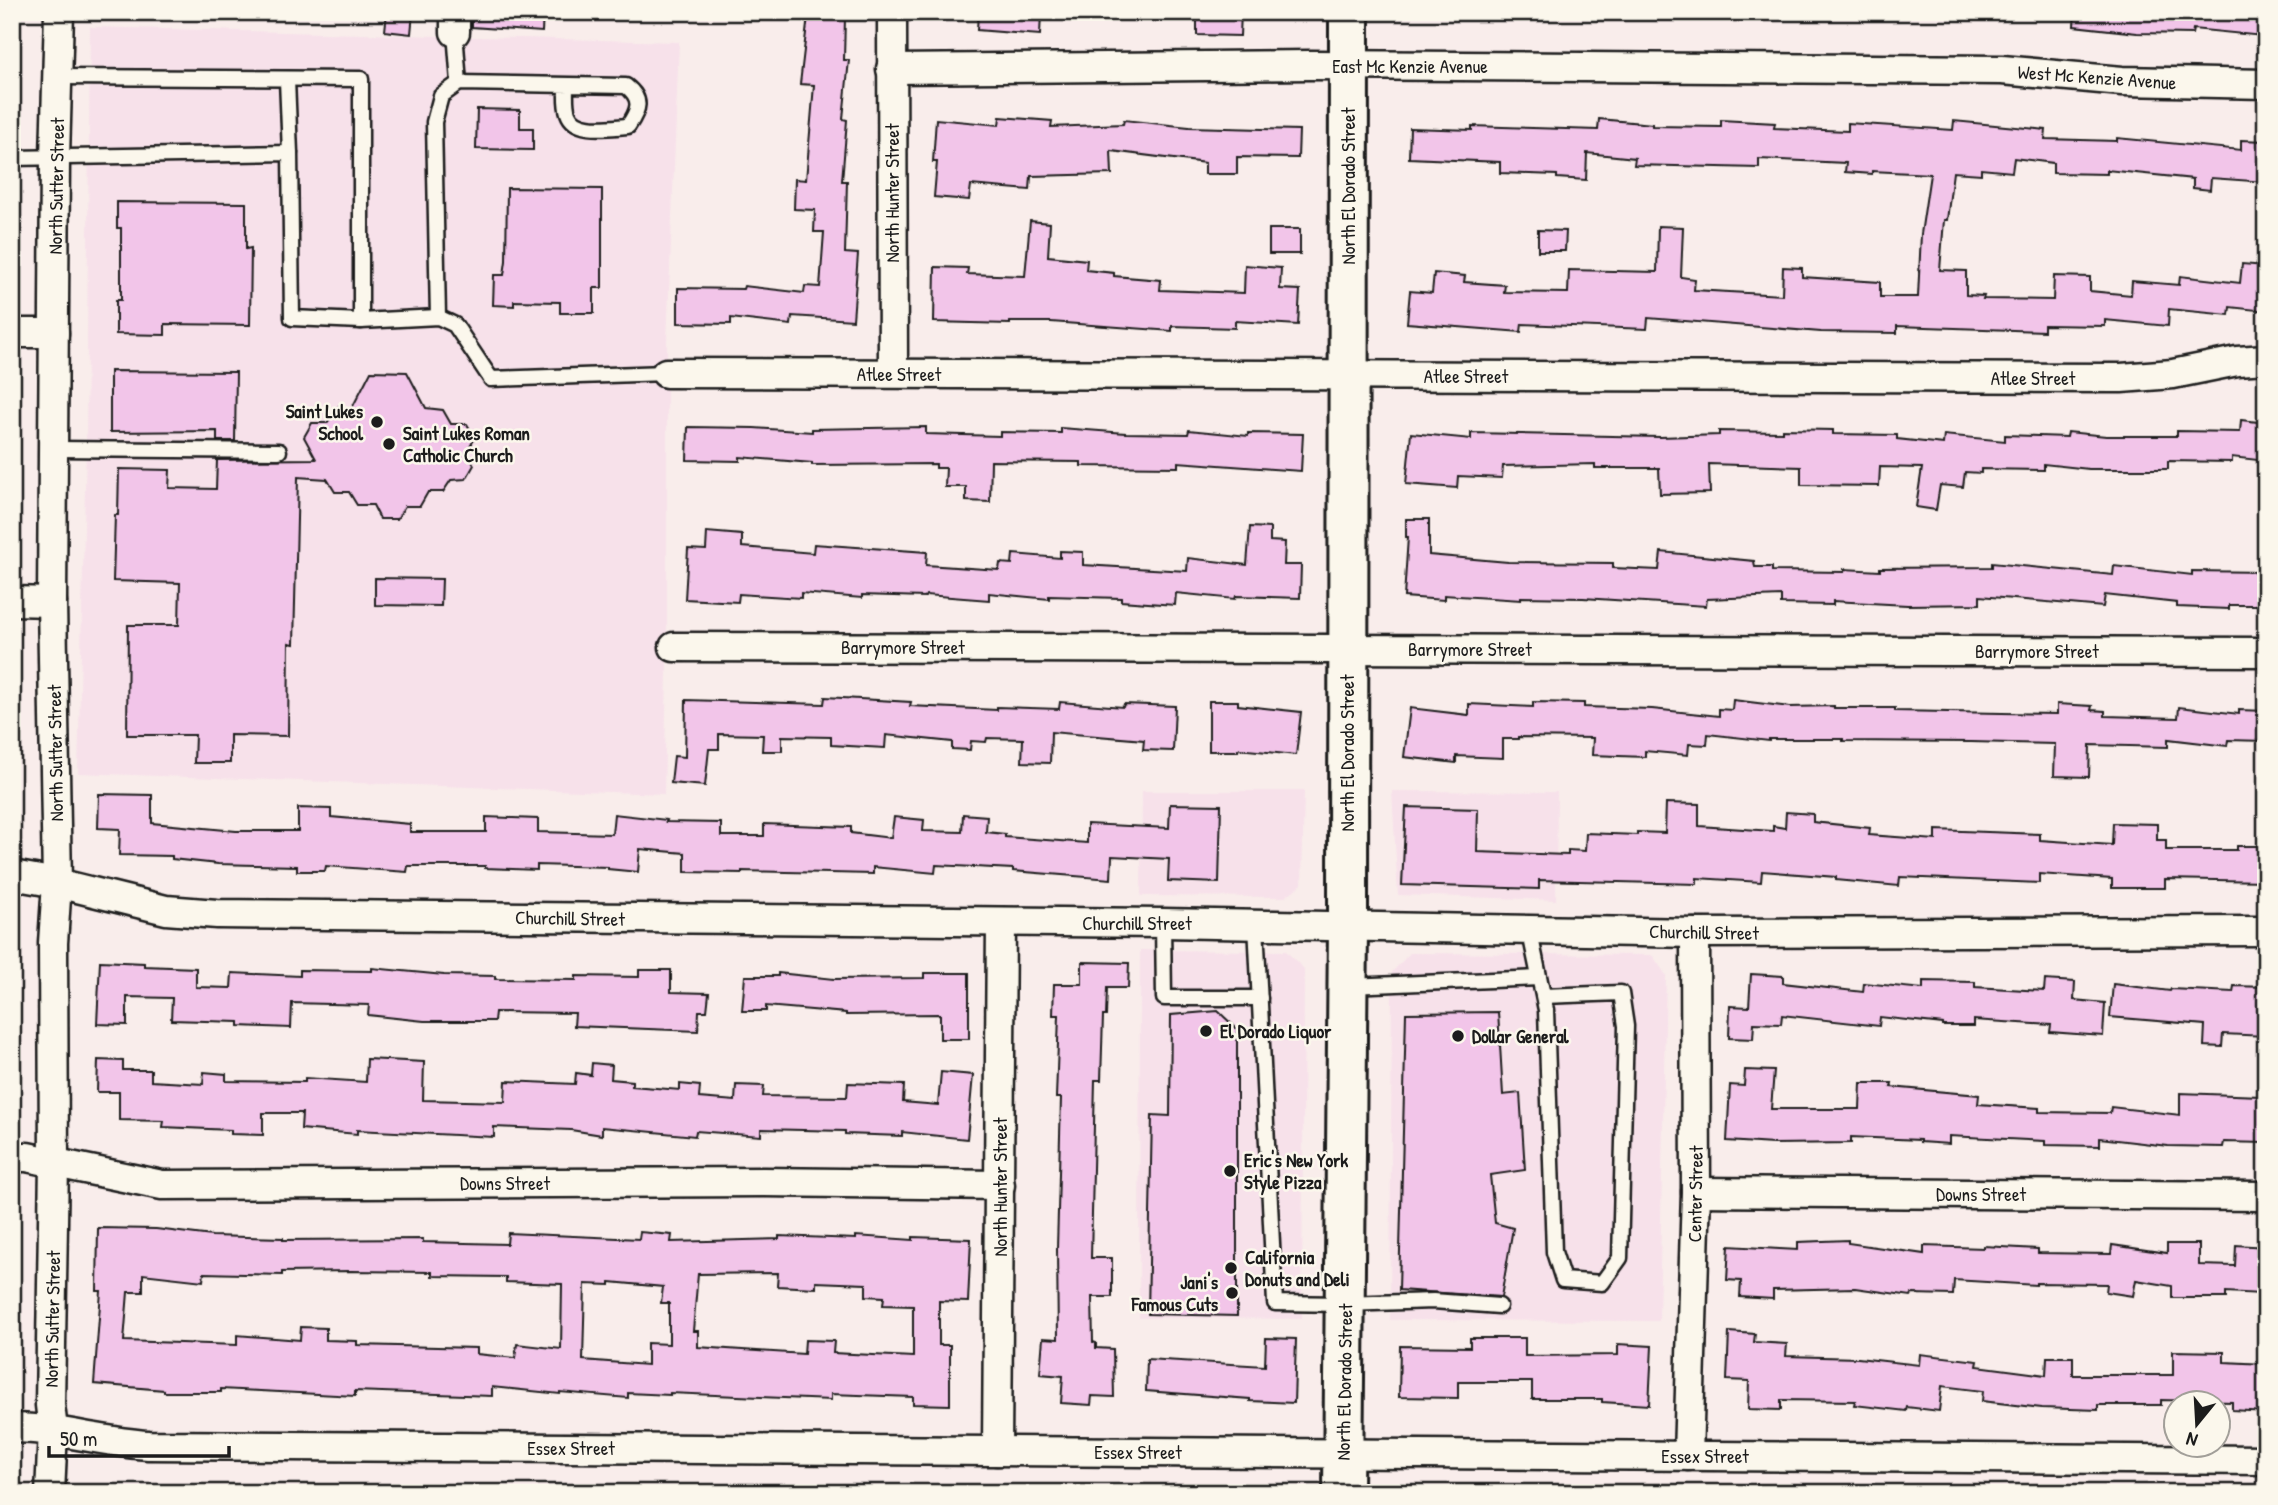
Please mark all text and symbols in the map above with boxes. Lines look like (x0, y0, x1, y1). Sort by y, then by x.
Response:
street label: East Mc Kenzie Avenue (1332, 53, 1488, 79)
street label: West Mc Kenzie Avenue (2017, 58, 2178, 96)
street label: North El Dorado Street (1335, 107, 1361, 264)
street label: North Sutter Street (42, 117, 70, 255)
street label: North Hunter Street (879, 123, 905, 263)
street label: Atlee Street (857, 361, 942, 387)
street label: Atlee Street (1424, 363, 1509, 389)
street label: Atlee Street (1991, 365, 2076, 391)
place label: Saint Lukes School (286, 398, 364, 446)
marker: Saint Lukes School (369, 414, 385, 430)
place label: Saint Lukes Roman Catholic Church (403, 420, 530, 468)
marker: Saint Lukes Roman Catholic Church (381, 436, 397, 452)
street label: Barrymore Street (841, 634, 965, 660)
street label: Barrymore Street (1408, 636, 1532, 662)
street label: Barrymore Street (1975, 638, 2099, 664)
street label: North El Dorado Street (1334, 674, 1360, 831)
street label: North Sutter Street (41, 684, 69, 822)
street label: Churchill Street (515, 904, 626, 932)
street label: Churchill Street (1082, 910, 1192, 936)
street label: Churchill Street (1649, 918, 1760, 946)
place label: El Dorado Liquor (1220, 1018, 1332, 1045)
marker: El Dorado Liquor (1198, 1023, 1214, 1039)
place label: Dollar General (1472, 1023, 1570, 1049)
marker: Dollar General (1450, 1028, 1466, 1044)
street label: North Hunter Street (987, 1117, 1013, 1257)
street label: Center Street (1681, 1145, 1709, 1243)
place label: Eric's New York Style Pizza (1244, 1147, 1348, 1196)
marker: Eric's New York Style Pizza (1222, 1163, 1238, 1179)
street label: Downs Street (460, 1170, 550, 1196)
street label: Downs Street (1936, 1181, 2026, 1207)
place label: California Donuts and Deli (1245, 1244, 1350, 1292)
street label: North Sutter Street (38, 1250, 66, 1388)
marker: California Donuts and Deli (1223, 1260, 1239, 1276)
place label: Jani's Famous Cuts (1131, 1269, 1219, 1317)
marker: Jani's Famous Cuts (1224, 1285, 1240, 1301)
street label: North El Dorado Street (1330, 1303, 1358, 1461)
north arrow (2162, 1390, 2232, 1460)
scale bar (49, 1414, 229, 1458)
text: 50 m (60, 1424, 97, 1453)
text: N (2183, 1426, 2201, 1454)
street label: Essex Street (527, 1435, 615, 1461)
street label: Essex Street (1094, 1439, 1182, 1465)
street label: Essex Street (1661, 1443, 1749, 1469)

